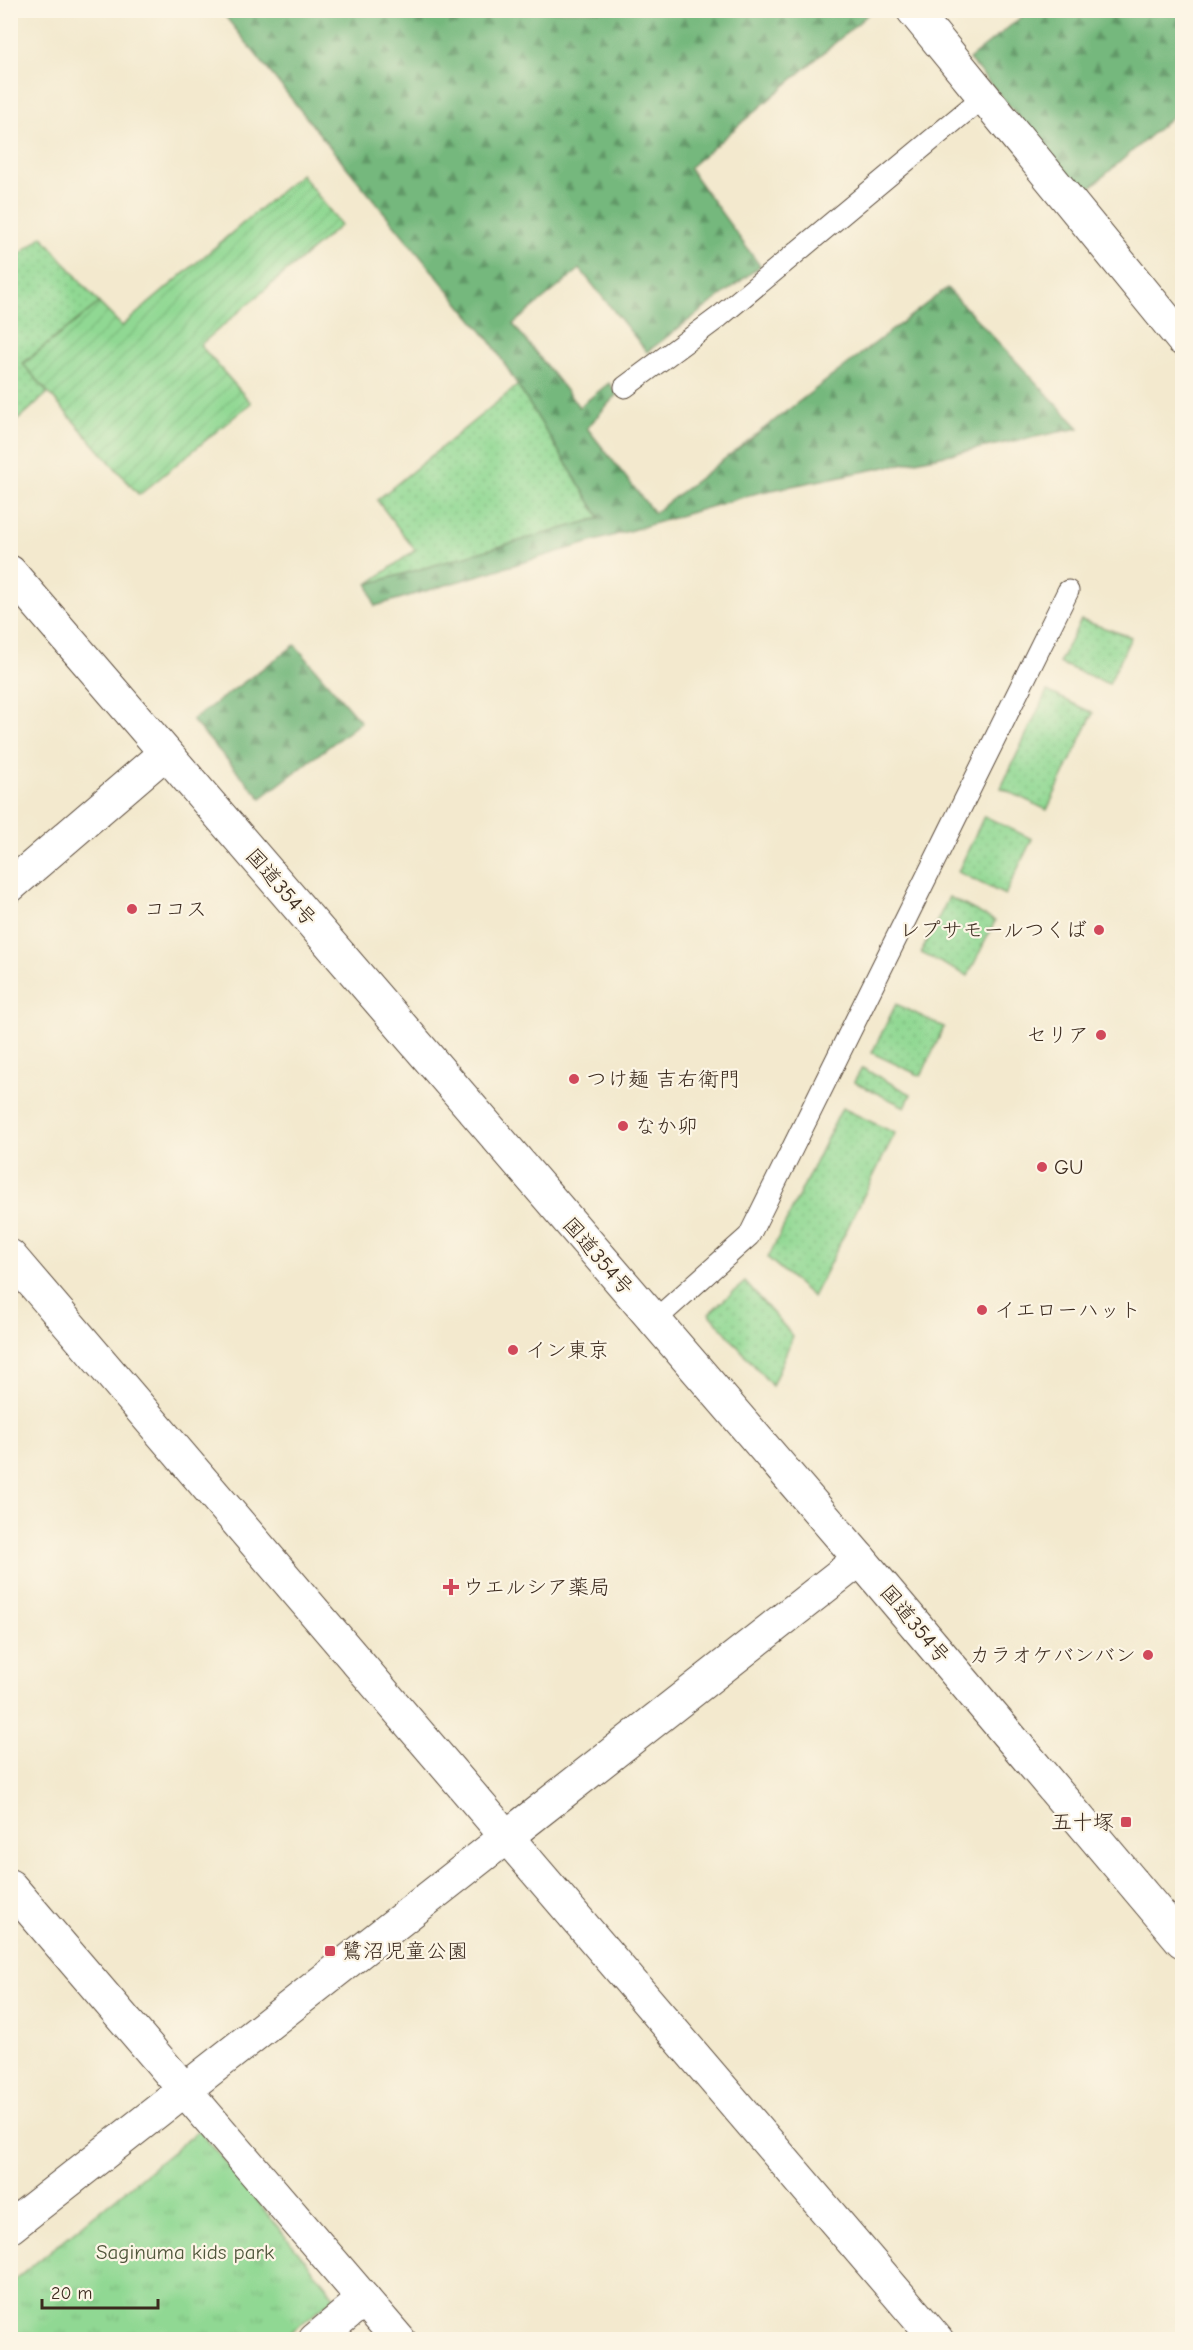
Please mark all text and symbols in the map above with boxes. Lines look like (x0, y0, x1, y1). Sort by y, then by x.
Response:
street label: 国道354号 (241, 843, 321, 931)
place label: ココス (144, 897, 207, 921)
marker: ココス (125, 902, 139, 916)
place label: レプサモールつくば (899, 918, 1087, 942)
marker: レプサモールつくば (1092, 923, 1106, 937)
place label: セリア (1026, 1023, 1089, 1047)
marker: セリア (1094, 1028, 1108, 1042)
place label: つけ麺 吉右衛門 (586, 1067, 740, 1091)
marker: つけ麺 吉右衛門 (567, 1072, 581, 1086)
place label: なか卯 (635, 1114, 698, 1138)
marker: なか卯 (616, 1119, 630, 1133)
place label: GU (1054, 1155, 1084, 1179)
marker: GU (1035, 1160, 1049, 1174)
street label: 国道354号 (558, 1212, 638, 1300)
place label: イエローハット (994, 1298, 1141, 1322)
marker: イエローハット (975, 1303, 989, 1317)
place label: イン東京 (525, 1338, 609, 1362)
marker: イン東京 (506, 1343, 520, 1357)
place label: ウエルシア薬局 (463, 1575, 610, 1599)
marker: ウエルシア薬局 (444, 1580, 458, 1594)
street label: 国道354号 (875, 1580, 955, 1668)
place label: カラオケバンバン (969, 1643, 1136, 1667)
marker: カラオケバンバン (1141, 1648, 1155, 1662)
place label: 五十塚 (1051, 1810, 1114, 1834)
marker: 五十塚 (1119, 1815, 1133, 1829)
place label: 鷺沼児童公園 (342, 1939, 468, 1963)
marker: 鷺沼児童公園 (323, 1944, 337, 1958)
park label: Saginuma kids park (96, 2240, 274, 2264)
scale bar (42, 2272, 158, 2310)
text: 20 m (51, 2283, 92, 2304)

